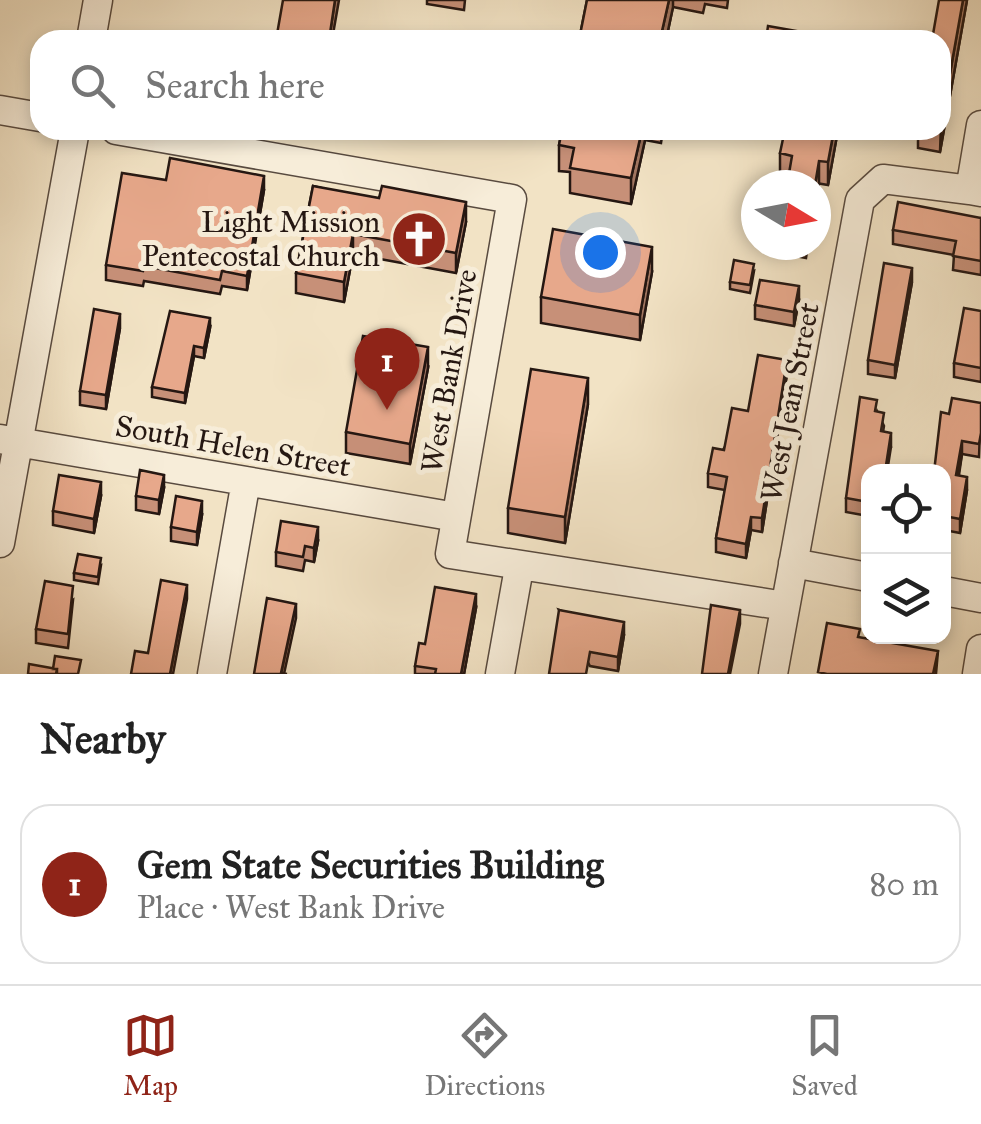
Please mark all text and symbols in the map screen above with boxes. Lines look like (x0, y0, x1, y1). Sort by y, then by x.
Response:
search box (30, 30, 951, 140)
icon: search (65, 58, 120, 113)
text: Search here (145, 62, 325, 108)
north arrow (741, 170, 831, 260)
place label: Light Mission Pentecostal Church (142, 204, 380, 274)
church icon: Light Mission Pentecostal Church (389, 209, 449, 269)
your location (575, 227, 626, 278)
street label: West Bank Drive (413, 266, 485, 476)
street label: West Jean Street (753, 299, 827, 504)
pin: 1 (354, 328, 420, 410)
street label: South Helen Street (113, 408, 354, 484)
map controls (861, 464, 951, 644)
button: locate (861, 464, 951, 554)
button: layers (861, 554, 951, 644)
text: Nearby (40, 713, 165, 765)
text: Gem State Securities Building (137, 842, 603, 888)
text: 1 (68, 865, 81, 904)
text: 80 m (870, 865, 939, 904)
text: Place · West Bank Drive (137, 888, 445, 927)
tab: Map (123, 1008, 178, 1103)
tab: Directions (424, 1008, 545, 1103)
tab: Saved (791, 1008, 858, 1103)

